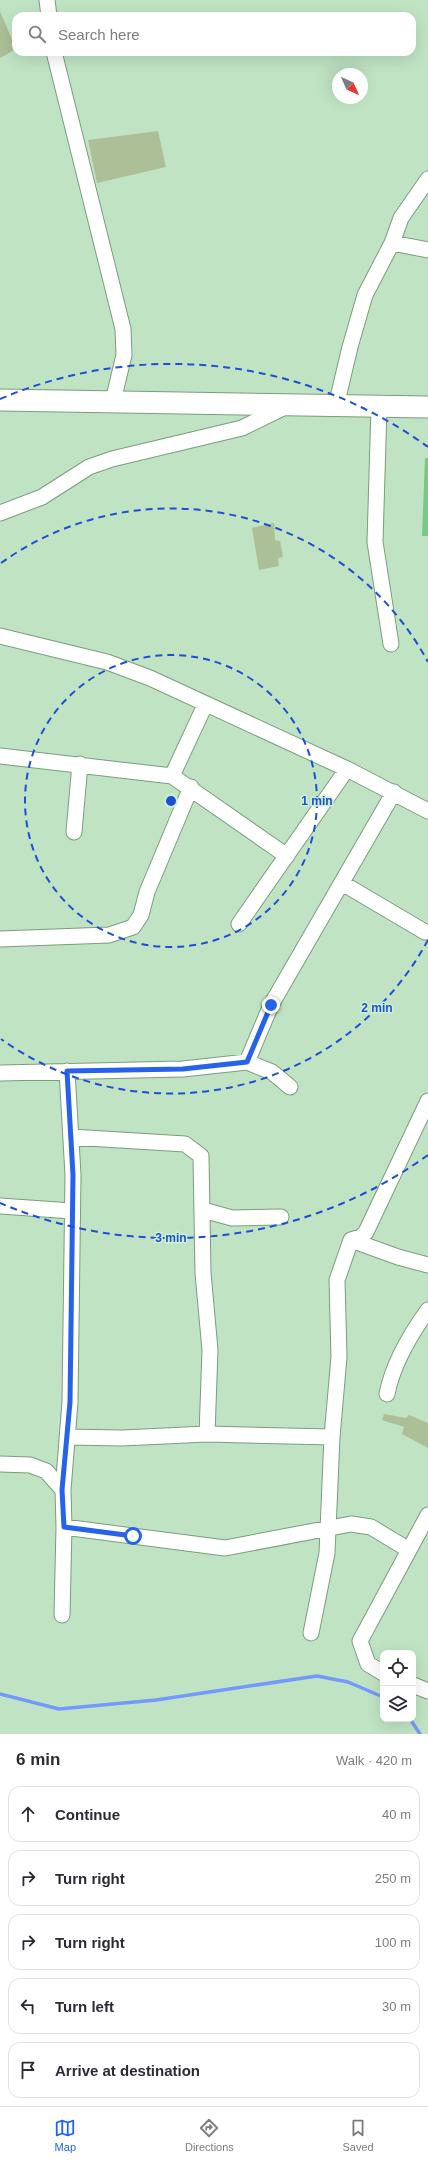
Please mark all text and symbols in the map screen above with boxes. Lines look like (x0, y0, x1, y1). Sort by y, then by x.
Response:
search box (12, 12, 416, 56)
icon: search (26, 23, 48, 45)
text: Search here (58, 26, 140, 43)
north arrow (332, 68, 368, 104)
centre of rings (164, 794, 178, 808)
text: 1 min (301, 794, 333, 808)
route end (262, 996, 280, 1014)
text: 2 min (361, 1001, 393, 1015)
text: 3 min (155, 1231, 187, 1245)
route start (124, 1527, 142, 1545)
map controls (380, 1650, 416, 1722)
button: locate (380, 1650, 416, 1686)
button: layers (380, 1686, 416, 1722)
text: 6 min (16, 1750, 60, 1769)
text: Walk · 420 m (336, 1753, 412, 1768)
icon: ahead (17, 1803, 39, 1825)
text: Continue (55, 1806, 120, 1823)
text: 40 m (382, 1807, 411, 1822)
icon: right (17, 1867, 39, 1889)
text: Turn right (55, 1870, 125, 1887)
text: 250 m (375, 1871, 411, 1886)
icon: right (17, 1931, 39, 1953)
text: Turn right (55, 1934, 125, 1951)
text: 100 m (375, 1935, 411, 1950)
icon: left (17, 1995, 39, 2017)
text: Turn left (55, 1998, 114, 2015)
text: 30 m (382, 1999, 411, 2014)
icon: arrive (17, 2059, 39, 2081)
text: Arrive at destination (55, 2062, 200, 2079)
tab: Map (54, 2117, 76, 2153)
tab: Directions (185, 2117, 234, 2153)
tab: Saved (342, 2117, 374, 2153)

